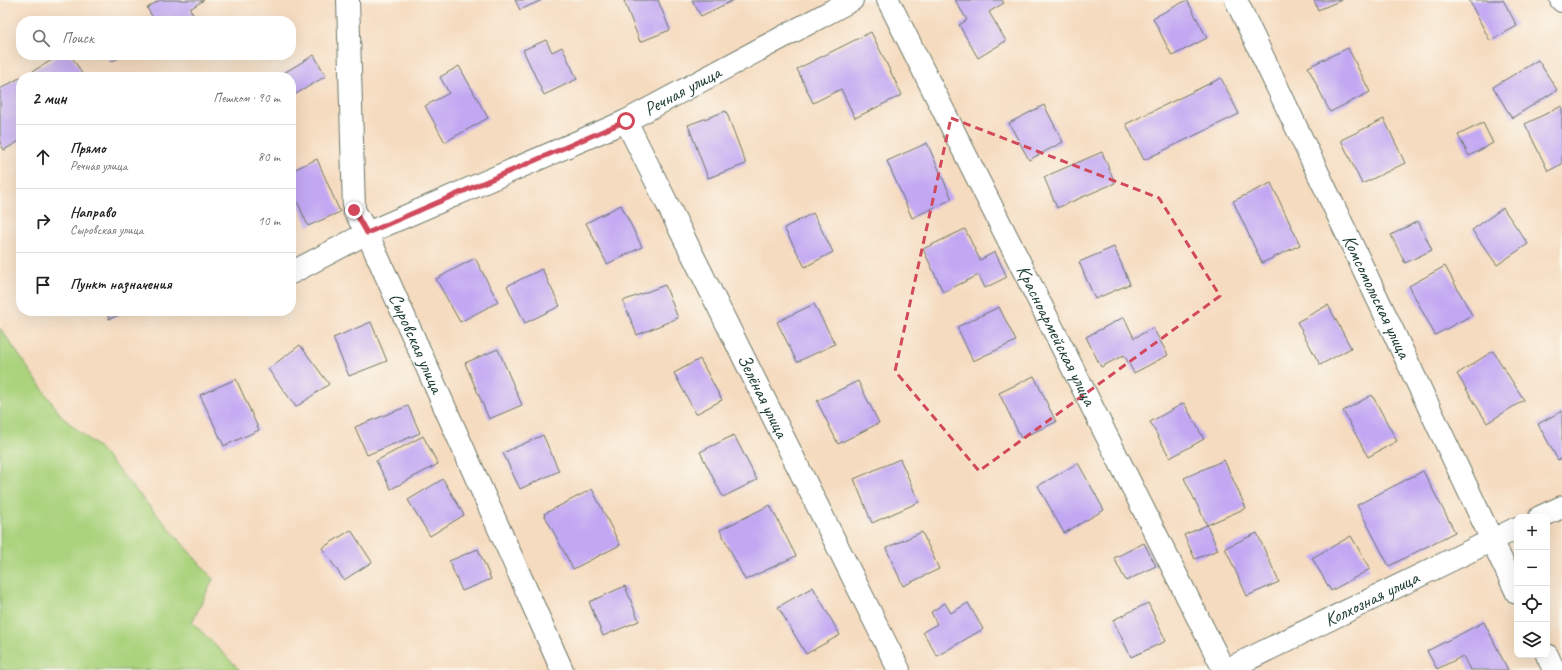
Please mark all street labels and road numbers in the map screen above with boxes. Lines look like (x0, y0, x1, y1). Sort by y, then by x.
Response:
street label: Речная улица (640, 59, 727, 121)
street label: Комсомольская улица (1337, 231, 1417, 363)
street label: Красноармейская улица (1011, 261, 1102, 411)
street label: Сыровская улица (383, 289, 450, 399)
street label: Зелёная улица (732, 350, 794, 443)
street label: Колхозная улица (1320, 565, 1424, 632)

